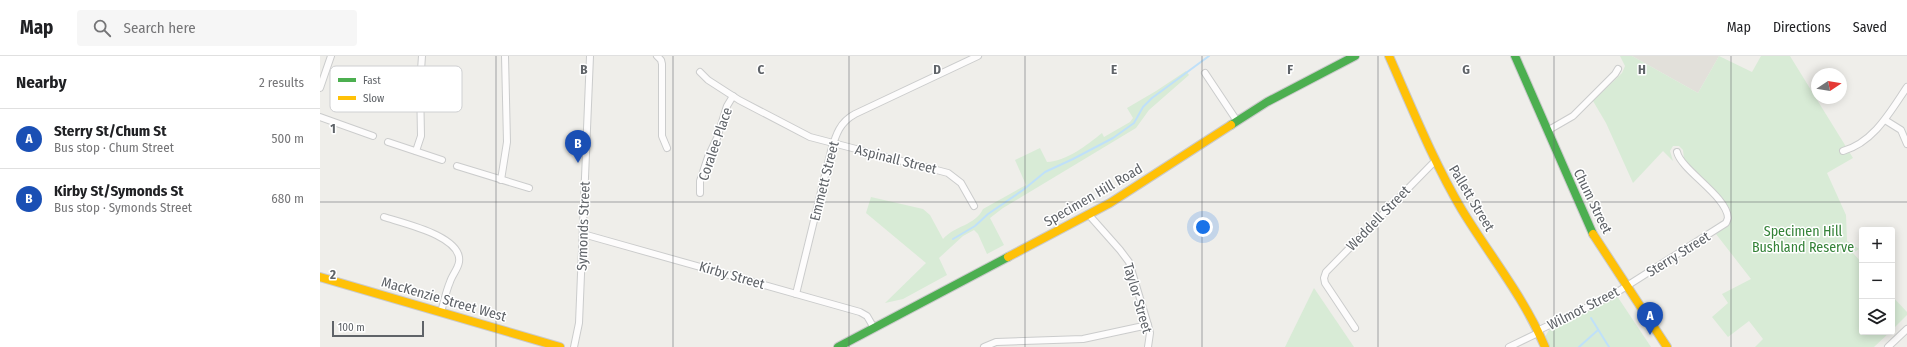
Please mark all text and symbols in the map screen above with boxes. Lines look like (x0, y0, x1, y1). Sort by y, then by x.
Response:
search box (77, 10, 357, 46)
text: Map (20, 16, 53, 39)
icon: search (91, 17, 113, 39)
text: Search here (123, 19, 196, 37)
text: Map (1727, 19, 1751, 36)
text: Directions (1773, 19, 1831, 36)
text: Saved (1853, 19, 1887, 36)
text: B (580, 62, 588, 77)
text: C (758, 62, 765, 77)
text: D (933, 62, 941, 77)
text: E (1111, 62, 1117, 77)
text: F (1287, 62, 1293, 77)
text: G (1462, 62, 1470, 77)
text: H (1638, 62, 1646, 77)
legend (330, 66, 462, 112)
north arrow (1811, 68, 1847, 104)
text: Nearby (16, 72, 67, 93)
text: Fast (363, 74, 381, 87)
text: 2 results (259, 75, 304, 90)
text: Slow (363, 92, 384, 105)
street label: Coralee Place (695, 105, 736, 183)
text: 1 (330, 121, 336, 136)
text: Sterry St/Chum St (54, 122, 166, 140)
pin: B (565, 130, 591, 163)
text: A (25, 131, 33, 146)
text: 500 m (271, 131, 304, 146)
street label: Emmett Street (806, 139, 843, 223)
text: Bus stop · Chum Street (54, 140, 174, 155)
street label: Aspinall Street (853, 141, 939, 178)
street label: Specimen Hill Road (1041, 160, 1146, 231)
street label: Pallett Street (1445, 162, 1498, 235)
street label: Chum Street (1570, 166, 1616, 237)
street label: Symonds Street (573, 180, 594, 271)
text: Kirby St/Symonds St (54, 182, 183, 200)
street label: Weddell Street (1343, 182, 1414, 255)
text: B (25, 191, 33, 206)
text: 680 m (271, 191, 304, 206)
text: Bus stop · Symonds Street (54, 200, 192, 215)
your location (1193, 217, 1213, 237)
park label: Specimen Hill Bushland Reserve (1752, 223, 1854, 256)
map controls (1859, 227, 1895, 335)
button: + (1859, 227, 1895, 263)
street label: Sterry Street (1643, 228, 1714, 281)
street label: Kirby Street (697, 258, 767, 293)
street label: Taylor Street (1119, 261, 1156, 336)
button: − (1859, 263, 1895, 299)
text: 2 (329, 267, 336, 282)
street label: MacKenzie Street West (379, 274, 509, 326)
street label: Wilmot Street (1545, 283, 1622, 334)
button: layers (1859, 299, 1895, 335)
pin: A (1637, 302, 1663, 335)
scale bar (332, 319, 424, 338)
text: 100 m (338, 321, 365, 334)

